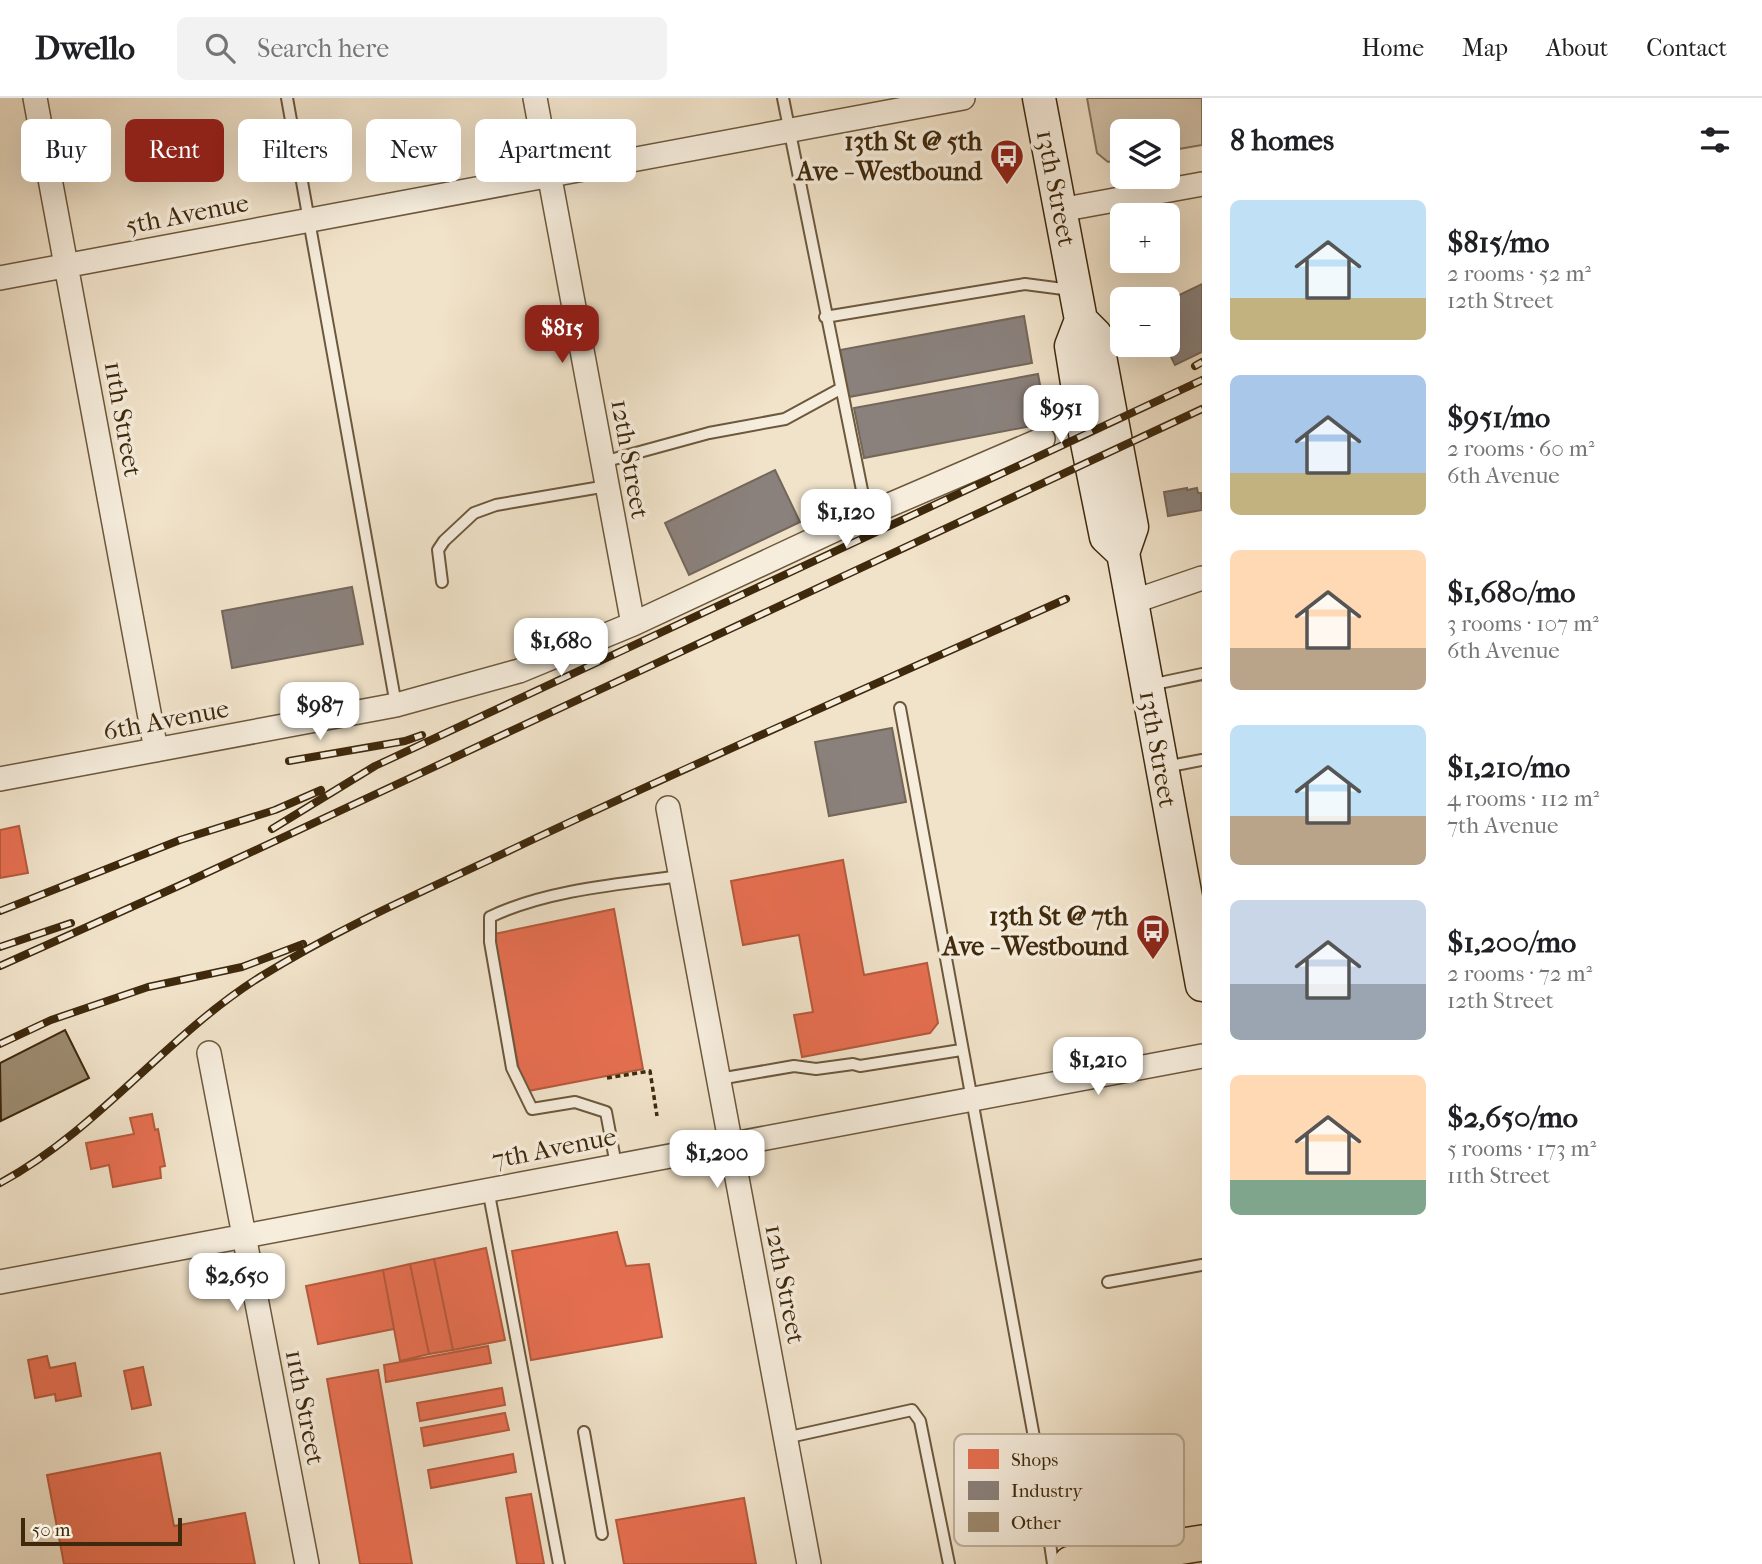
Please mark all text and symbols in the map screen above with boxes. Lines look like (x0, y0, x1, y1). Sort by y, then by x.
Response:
search box (177, 17, 667, 80)
text: Dwello (35, 29, 135, 68)
icon: search (201, 29, 239, 67)
text: Search here (257, 33, 389, 64)
text: Home (1362, 34, 1424, 62)
text: Map (1462, 34, 1508, 62)
text: About (1546, 34, 1608, 62)
text: Contact (1646, 34, 1727, 62)
chip: Buy (21, 119, 111, 182)
chip: Rent (125, 119, 224, 182)
chip: Filters (238, 119, 352, 182)
chip: New (366, 119, 461, 182)
chip: Apartment (475, 119, 636, 182)
map controls (1110, 119, 1180, 357)
button: layers (1110, 119, 1180, 189)
icon: filters (1696, 121, 1734, 159)
text: 8 homes (1230, 123, 1334, 158)
place label: 13th St @ 5th Ave - Westbound (795, 126, 983, 187)
street label: 13th Street (1030, 127, 1083, 250)
bus stop icon: 13th St @ 5th Ave - Westbound (988, 137, 1026, 186)
street label: 5th Avenue (123, 187, 251, 241)
button: + (1110, 203, 1180, 273)
text: $815/mo (1447, 225, 1549, 260)
icon: home (1286, 228, 1370, 312)
text: 2 rooms · 52 m² (1447, 260, 1591, 287)
button: − (1110, 287, 1180, 357)
text: 12th Street (1447, 287, 1554, 314)
pin: $815 (521, 306, 603, 365)
text: $815 (541, 314, 583, 341)
street label: 11th Street (98, 359, 149, 480)
pin: $951 (1020, 386, 1102, 445)
text: $951 (1040, 394, 1082, 421)
street label: 12th Street (604, 397, 656, 522)
text: $951/mo (1447, 400, 1550, 435)
icon: home (1286, 403, 1370, 487)
text: 2 rooms · 60 m² (1447, 435, 1594, 462)
text: 6th Avenue (1447, 462, 1560, 489)
pin: $1,120 (789, 490, 903, 549)
text: $1,120 (817, 498, 875, 525)
text: $1,680/mo (1447, 575, 1575, 610)
icon: home (1286, 578, 1370, 662)
text: 3 rooms · 107 m² (1447, 610, 1599, 637)
pin: $1,680 (504, 618, 618, 678)
text: $1,680 (530, 627, 592, 654)
text: 6th Avenue (1447, 637, 1560, 664)
pin: $987 (279, 682, 361, 742)
street label: 13th Street (1132, 688, 1184, 811)
text: $987 (296, 691, 344, 718)
street label: 6th Avenue (100, 693, 232, 747)
text: $1,210/mo (1447, 750, 1570, 785)
icon: home (1286, 753, 1370, 837)
text: 4 rooms · 112 m² (1447, 785, 1599, 812)
text: 7th Avenue (1447, 812, 1558, 839)
place label: 13th St @ 7th Ave - Westbound (941, 901, 1129, 962)
bus stop icon: 13th St @ 7th Ave - Westbound (1134, 912, 1172, 961)
text: $1,200/mo (1447, 925, 1576, 960)
icon: home (1286, 928, 1370, 1012)
text: 2 rooms · 72 m² (1447, 960, 1592, 987)
text: 12th Street (1447, 987, 1554, 1014)
pin: $1,210 (1041, 1038, 1155, 1097)
text: $1,210 (1069, 1046, 1127, 1073)
text: $2,650/mo (1447, 1100, 1578, 1135)
icon: home (1286, 1103, 1370, 1187)
street label: 7th Avenue (489, 1121, 619, 1175)
pin: $1,200 (660, 1130, 774, 1190)
text: 5 rooms · 173 m² (1447, 1135, 1596, 1162)
text: $1,200 (686, 1139, 748, 1166)
text: 11th Street (1447, 1162, 1550, 1189)
street label: 12th Street (758, 1222, 812, 1347)
pin: $2,650 (180, 1254, 294, 1313)
text: $2,650 (205, 1262, 269, 1289)
street label: 11th Street (279, 1347, 331, 1468)
legend (954, 1434, 1184, 1546)
text: Shops (1011, 1449, 1058, 1471)
text: Industry (1011, 1480, 1083, 1502)
text: Other (1011, 1512, 1062, 1534)
scale bar (21, 1515, 182, 1547)
text: 50 m (32, 1519, 71, 1541)

